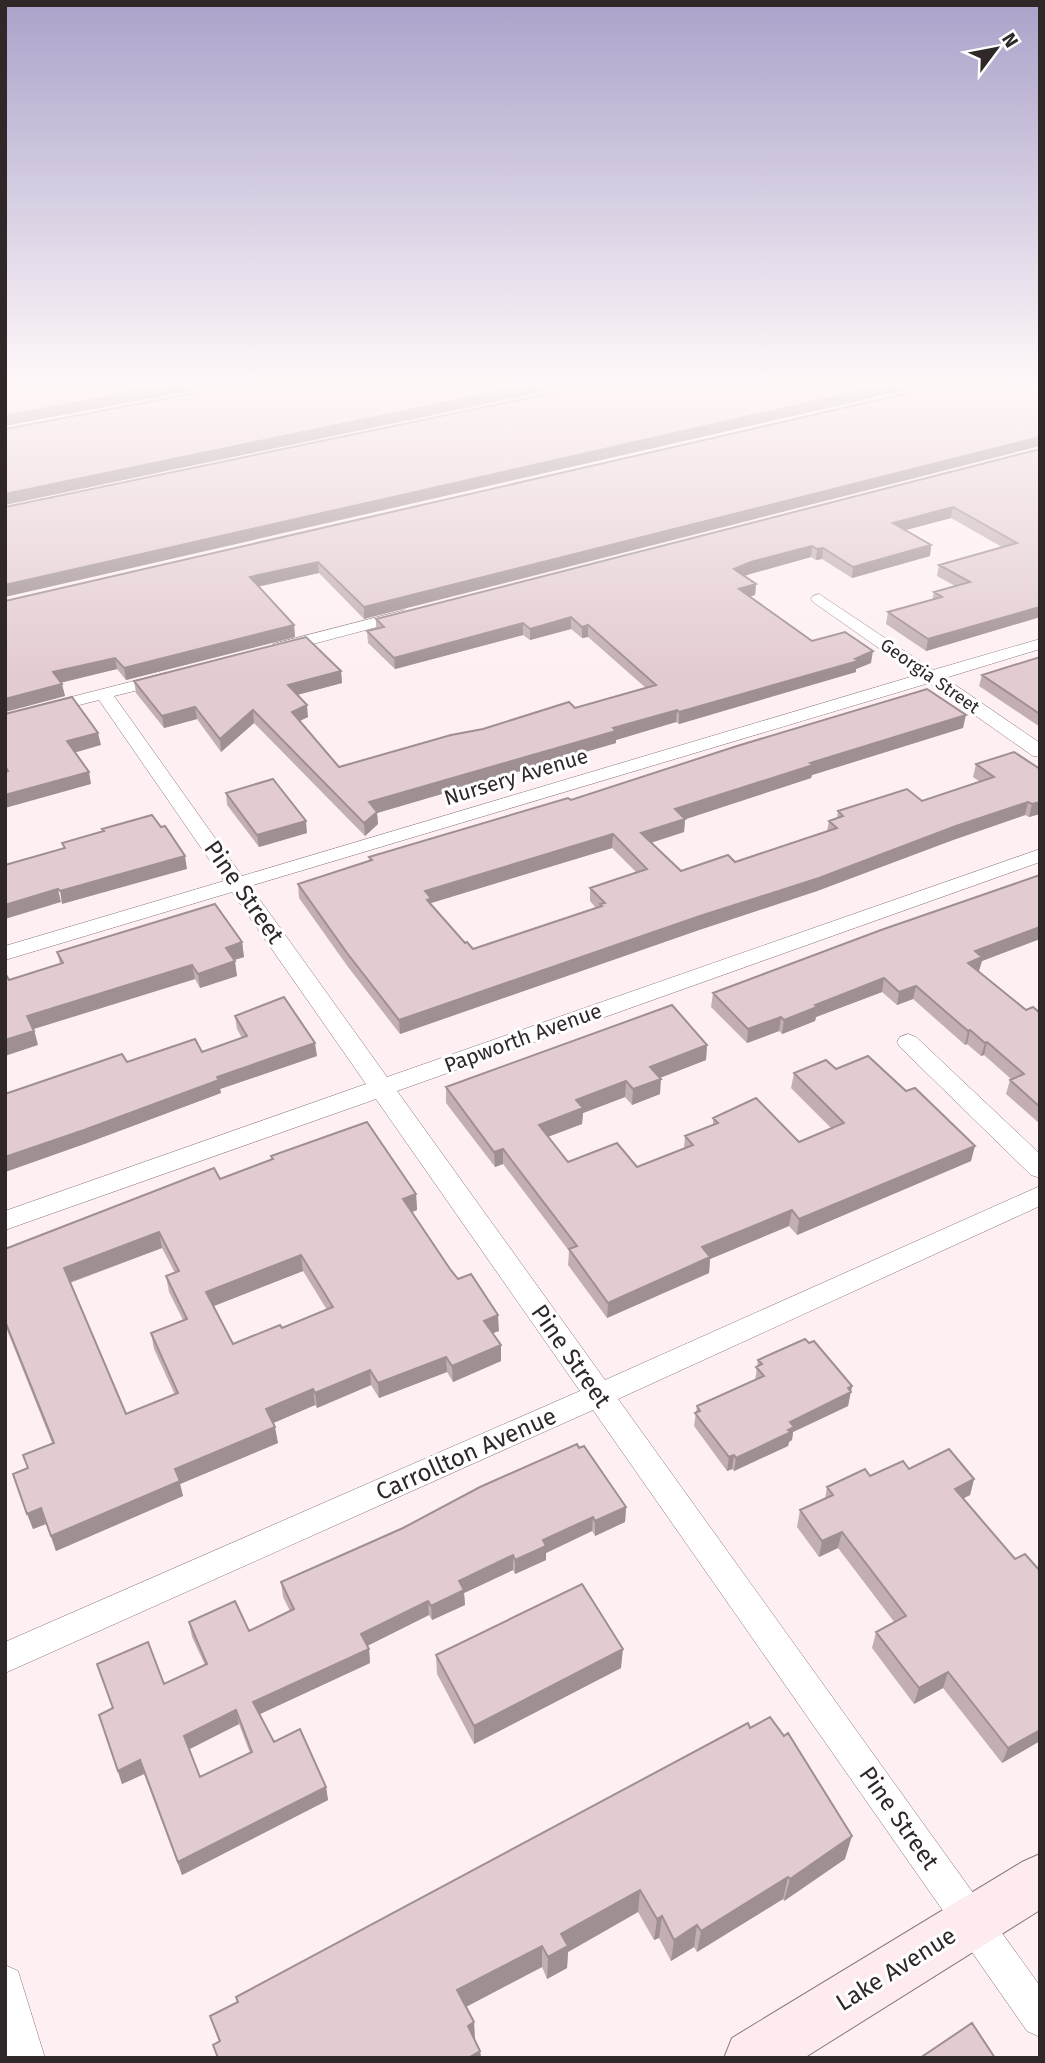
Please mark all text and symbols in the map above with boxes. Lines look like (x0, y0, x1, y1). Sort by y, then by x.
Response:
north arrow (961, 14, 1031, 84)
text: N (997, 29, 1023, 52)
street label: Georgia Street (876, 634, 984, 719)
street label: Nursery Avenue (441, 743, 591, 811)
street label: Pine Street (198, 835, 290, 949)
street label: Papworth Avenue (441, 997, 605, 1079)
street label: Pine Street (525, 1299, 617, 1413)
street label: Carrollton Avenue (371, 1402, 561, 1506)
street label: Pine Street (853, 1761, 945, 1875)
street label: Lake Avenue (831, 1921, 961, 2017)

